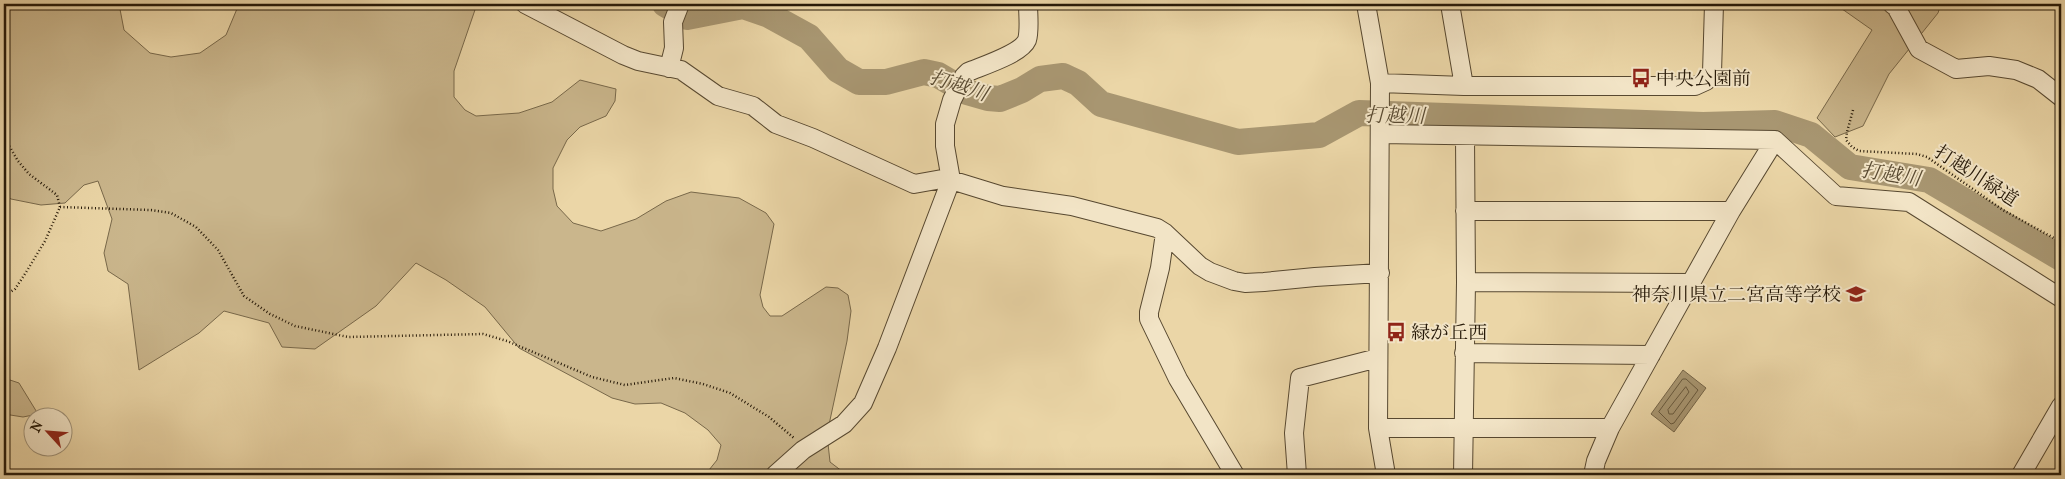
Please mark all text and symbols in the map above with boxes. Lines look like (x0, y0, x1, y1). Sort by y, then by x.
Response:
water label: 打越川 (927, 65, 993, 106)
bus stop icon: 中央公園前 (1630, 67, 1652, 89)
place label: 中央公園前 (1656, 68, 1751, 90)
water label: 打越川 (1365, 103, 1427, 128)
street label: 打越川緑道 (1931, 141, 2022, 211)
water label: 打越川 (1859, 158, 1924, 191)
school or university icon: 神奈川県立二宮高等学校 (1845, 283, 1867, 305)
place label: 神奈川県立二宮高等学校 (1632, 284, 1841, 306)
bus stop icon: 緑が丘西 (1385, 321, 1407, 343)
place label: 緑が丘西 (1411, 322, 1487, 344)
north arrow (22, 406, 72, 456)
text: N (27, 418, 47, 435)

